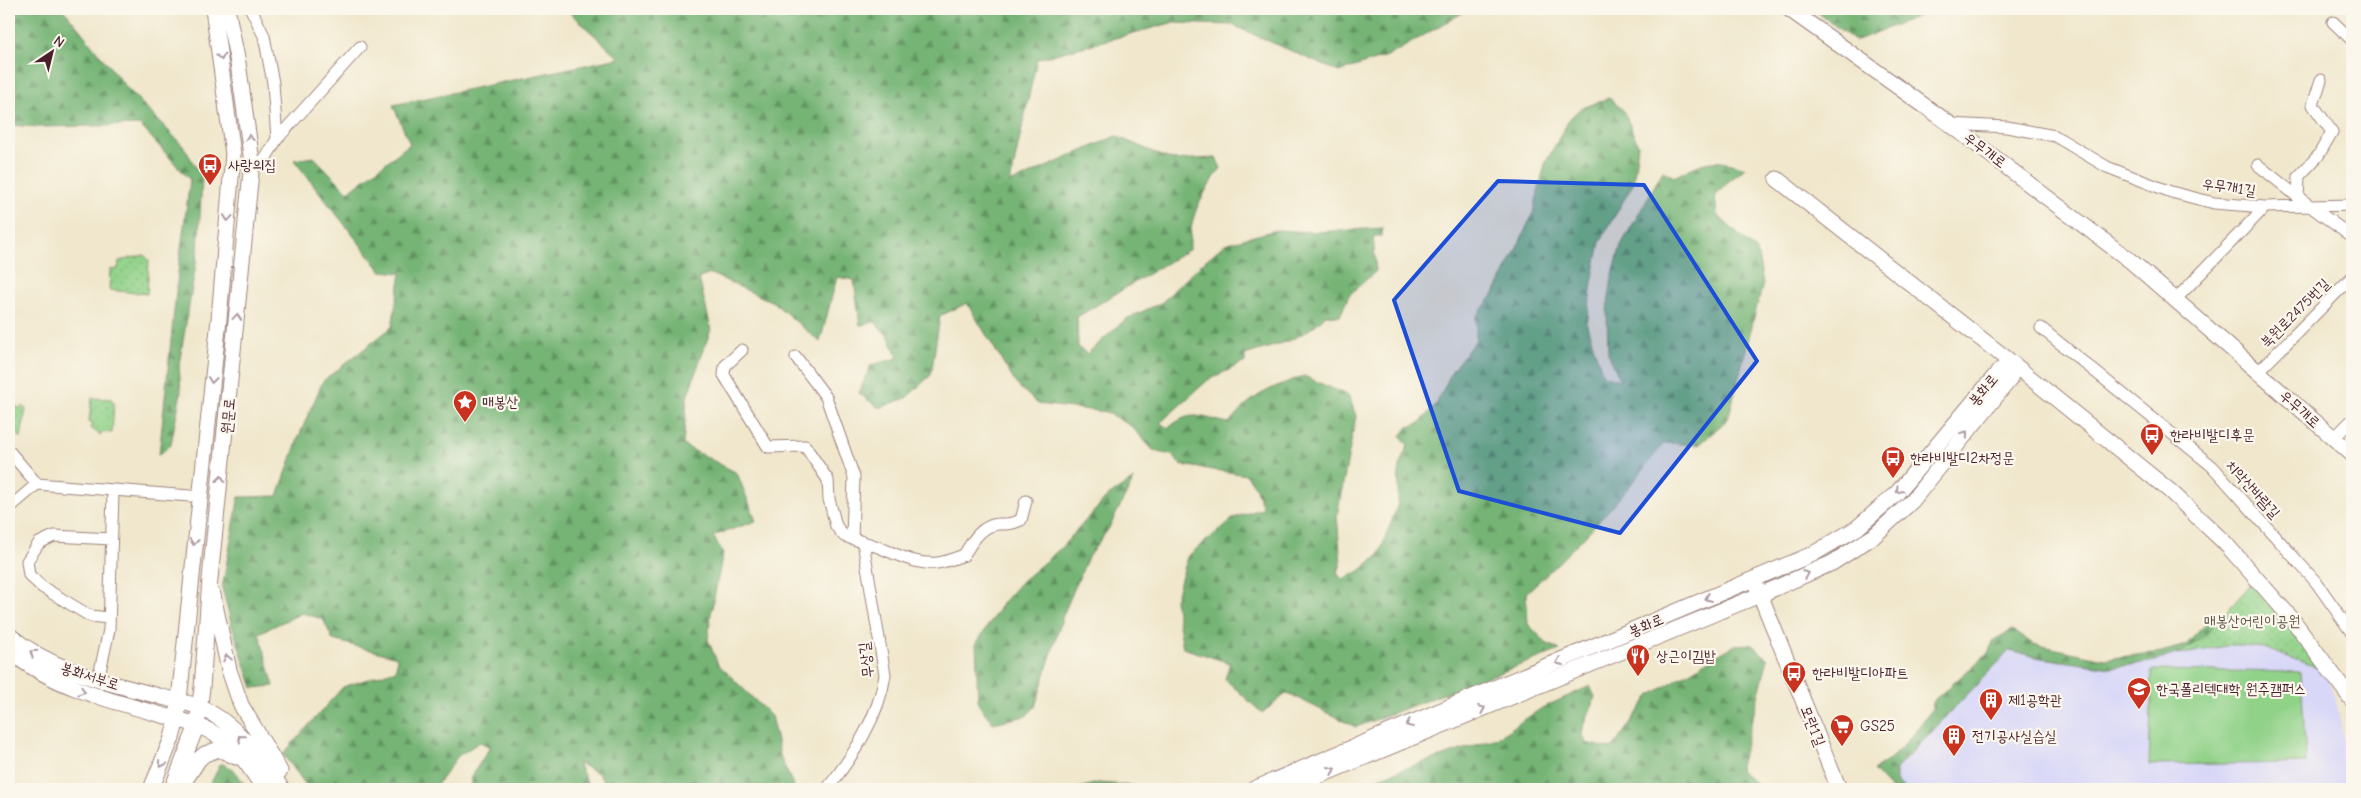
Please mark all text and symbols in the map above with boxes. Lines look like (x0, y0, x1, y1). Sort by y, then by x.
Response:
north arrow (28, 28, 78, 78)
text: N (51, 32, 68, 51)
one-way arrow (215, 52, 225, 61)
street label: 우무개로 (1960, 128, 2010, 172)
one-way arrow (244, 133, 255, 141)
bus stop icon: 사랑의집 (197, 152, 223, 186)
place label: 사랑의집 (228, 156, 276, 174)
street label: 우무개1길 (2201, 174, 2257, 200)
one-way arrow (223, 215, 234, 223)
street label: 북원로2475번길 (2257, 275, 2333, 351)
one-way arrow (231, 313, 242, 321)
street label: 봉화로 (1964, 370, 2002, 410)
one-way arrow (207, 376, 218, 384)
street label: 우무개로 (2276, 386, 2324, 432)
place icon: 매봉산 (452, 389, 478, 423)
place label: 매봉산 (482, 393, 518, 411)
street label: 원문로 (217, 397, 239, 435)
bus stop icon: 한라비발디후문 (2139, 422, 2165, 456)
place label: 한라비발디후문 (2170, 426, 2255, 444)
one-way arrow (1960, 431, 1968, 440)
bus stop icon: 한라비발디2차정문 (1880, 445, 1906, 479)
place label: 한라비발디2차정문 (1910, 449, 2014, 467)
street label: 치악산바람길 (2222, 456, 2284, 522)
one-way arrow (216, 474, 227, 482)
one-way arrow (1896, 485, 1905, 494)
one-way arrow (189, 538, 200, 546)
one-way arrow (1801, 570, 1810, 581)
one-way arrow (1704, 592, 1713, 603)
street label: 봉화로 (1626, 610, 1666, 640)
park label: 매봉산어린이공원 (2204, 612, 2300, 630)
street label: 무상길 (855, 641, 877, 679)
restaurant icon: 상근이김밥 (1625, 643, 1651, 677)
place label: 상근이김밥 (1656, 647, 1716, 665)
one-way arrow (29, 649, 38, 659)
one-way arrow (222, 654, 233, 663)
one-way arrow (1555, 656, 1564, 667)
street label: 봉화서부로 (59, 658, 121, 694)
bus stop icon: 한라비발디아파트 (1781, 660, 1807, 694)
place label: 한라비발디아파트 (1812, 664, 1909, 682)
school or university icon: 한국폴리텍대학 원주캠퍼스 (2126, 676, 2152, 710)
place label: 한국폴리텍대학 원주캠퍼스 (2156, 680, 2306, 698)
one-way arrow (77, 685, 85, 695)
building icon: 제1공학관 (1978, 687, 2004, 721)
place label: 제1공학관 (2008, 691, 2062, 709)
street label: 모란1길 (1797, 703, 1829, 749)
one-way arrow (1478, 705, 1486, 715)
supermarket icon: GS25 (1829, 713, 1855, 747)
place label: GS25 (1860, 717, 1895, 735)
one-way arrow (1405, 718, 1413, 728)
building icon: 전기공사실습실 (1941, 723, 1967, 757)
place label: 전기공사실습실 (1972, 727, 2057, 745)
one-way arrow (238, 735, 247, 743)
one-way arrow (157, 759, 167, 767)
one-way arrow (1327, 766, 1336, 777)

